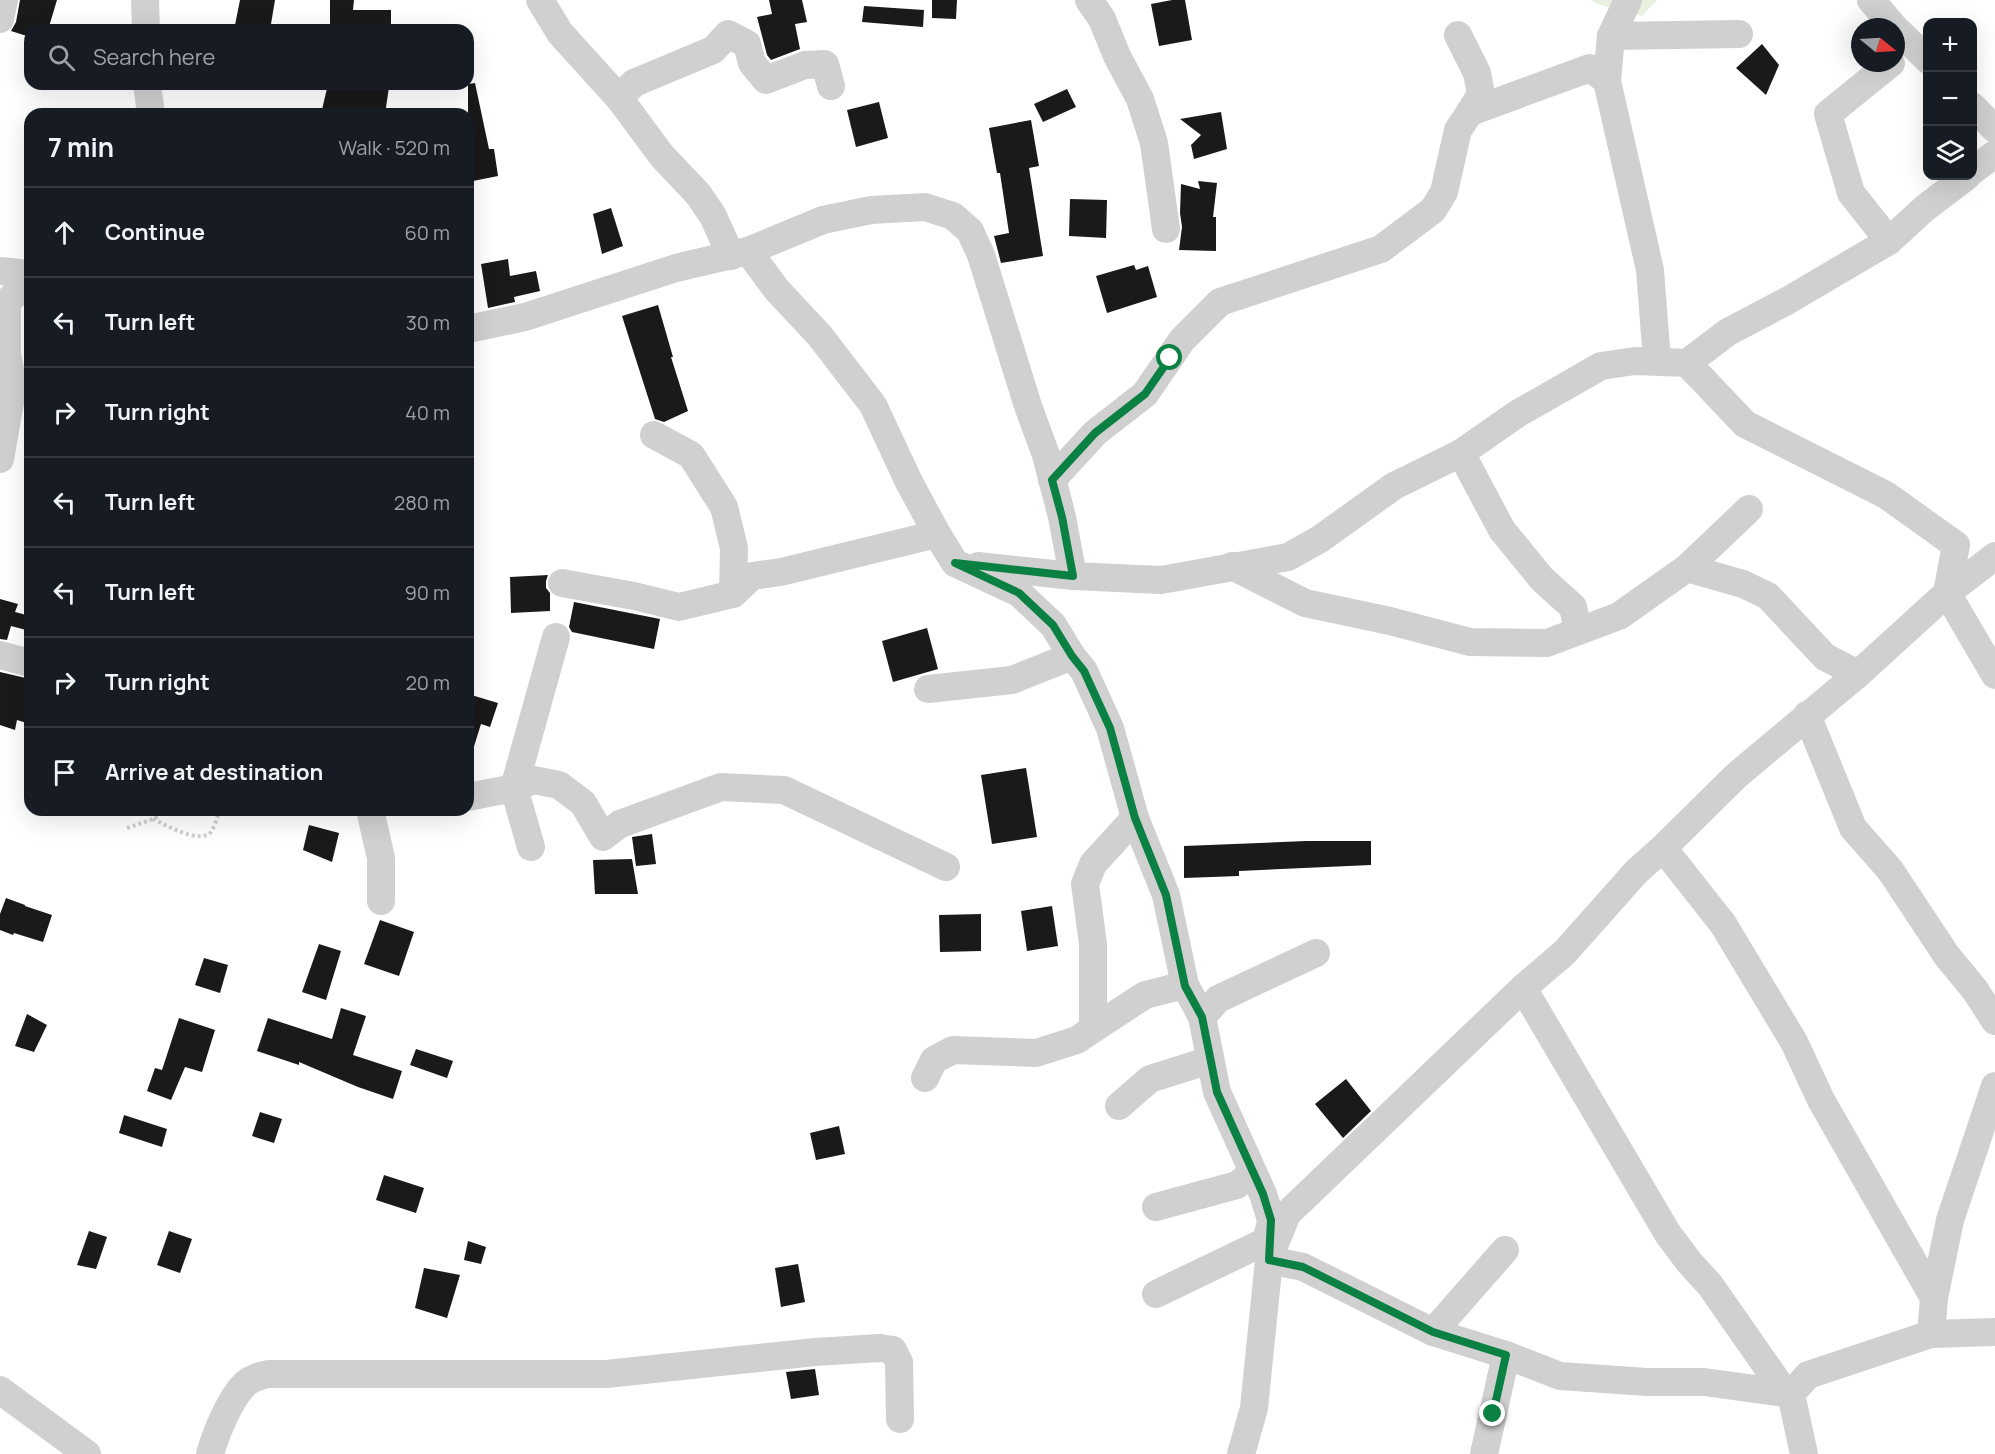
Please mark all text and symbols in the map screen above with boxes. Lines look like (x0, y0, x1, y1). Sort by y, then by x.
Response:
north arrow (1851, 18, 1905, 72)
map controls (1923, 18, 1977, 180)
button: + (1923, 18, 1977, 72)
search box (24, 24, 474, 90)
icon: search (45, 41, 78, 74)
text: Search here (93, 42, 215, 72)
button: − (1923, 72, 1977, 126)
button: layers (1923, 126, 1977, 180)
text: 7 min (48, 129, 114, 165)
text: Walk · 520 m (338, 134, 450, 161)
icon: ahead (48, 216, 81, 249)
text: Continue (105, 217, 205, 247)
text: 60 m (404, 219, 450, 246)
icon: left (48, 306, 81, 339)
text: Turn left (105, 307, 195, 337)
text: 30 m (406, 309, 450, 336)
route start (1156, 344, 1182, 370)
icon: right (48, 396, 81, 429)
text: Turn right (105, 397, 210, 427)
text: 40 m (405, 399, 450, 426)
icon: left (48, 486, 81, 519)
text: Turn left (105, 487, 195, 517)
text: 280 m (394, 489, 450, 516)
icon: left (48, 576, 81, 609)
text: Turn left (105, 577, 195, 607)
text: 90 m (404, 579, 450, 606)
icon: right (48, 666, 81, 699)
text: Turn right (105, 667, 210, 697)
text: 20 m (405, 669, 450, 696)
icon: arrive (48, 756, 81, 789)
text: Arrive at destination (105, 757, 323, 787)
route end (1479, 1400, 1505, 1426)

